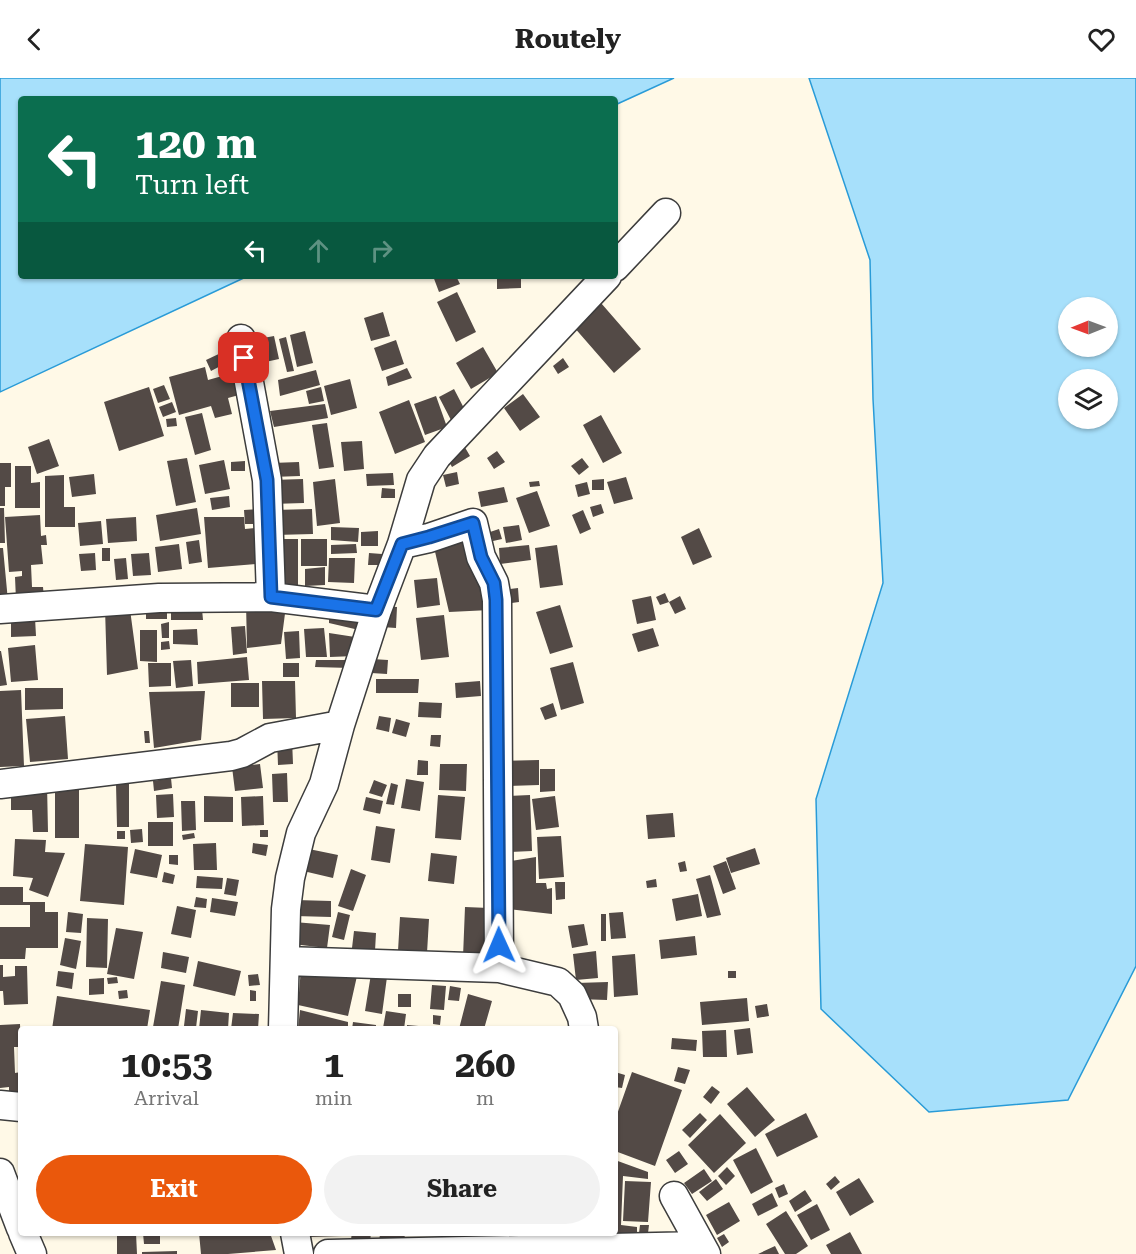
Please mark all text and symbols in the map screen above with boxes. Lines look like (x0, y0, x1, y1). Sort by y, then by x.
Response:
icon: back (18, 23, 51, 56)
text: Routely (515, 23, 621, 55)
icon: heart (1085, 23, 1118, 56)
text: 120 m (135, 119, 257, 168)
icon: left (36, 120, 114, 198)
text: Turn left (135, 169, 249, 201)
icon: left (239, 234, 272, 267)
icon: ahead (302, 234, 335, 267)
icon: right (365, 234, 398, 267)
north arrow (1058, 297, 1118, 357)
map controls (1058, 297, 1118, 429)
pin (218, 332, 269, 383)
icon: arrive (227, 341, 260, 374)
button: layers (1058, 369, 1118, 429)
position arrow (467, 913, 531, 977)
text: 10:53 (121, 1044, 212, 1086)
text: 1 (324, 1044, 344, 1086)
text: 260 (455, 1044, 515, 1086)
text: Arrival (134, 1086, 199, 1110)
text: min (315, 1086, 352, 1110)
text: m (476, 1086, 494, 1110)
button: Exit (36, 1155, 312, 1224)
button: Share (324, 1155, 600, 1224)

